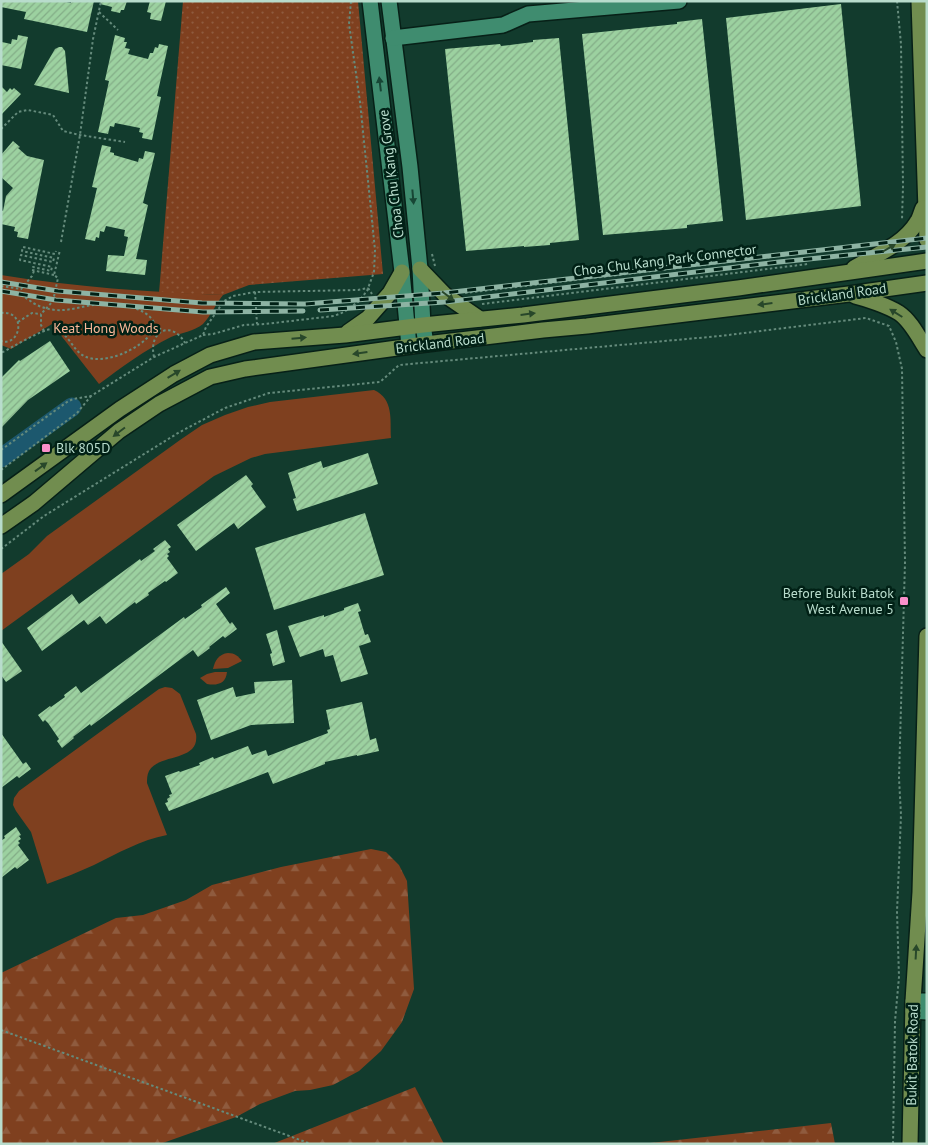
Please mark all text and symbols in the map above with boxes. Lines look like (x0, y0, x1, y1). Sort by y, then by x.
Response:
one-way arrow (376, 76, 384, 92)
street label: Choa Chu Kang Grove (374, 109, 408, 239)
one-way arrow (409, 189, 417, 205)
street label: Choa Chu Kang Park Connector (572, 240, 758, 280)
one-way arrow (881, 244, 896, 252)
street label: Brickland Road (797, 279, 887, 309)
one-way arrow (441, 291, 455, 301)
one-way arrow (757, 300, 773, 308)
one-way arrow (890, 309, 903, 318)
one-way arrow (521, 310, 537, 318)
park label: Keat Hong Woods (53, 319, 159, 337)
street label: Brickland Road (395, 329, 485, 357)
one-way arrow (292, 334, 308, 342)
one-way arrow (352, 349, 368, 357)
one-way arrow (168, 370, 181, 379)
one-way arrow (113, 426, 126, 437)
place label: Blk 805D (56, 439, 110, 457)
marker: Blk 805D (40, 442, 52, 454)
one-way arrow (34, 462, 48, 472)
place label: Before Bukit Batok West Avenue 5 (783, 584, 894, 618)
marker: Before Bukit Batok West Avenue 5 (898, 595, 910, 607)
one-way arrow (913, 944, 921, 960)
street label: Bukit Batok Road (902, 1004, 922, 1106)

